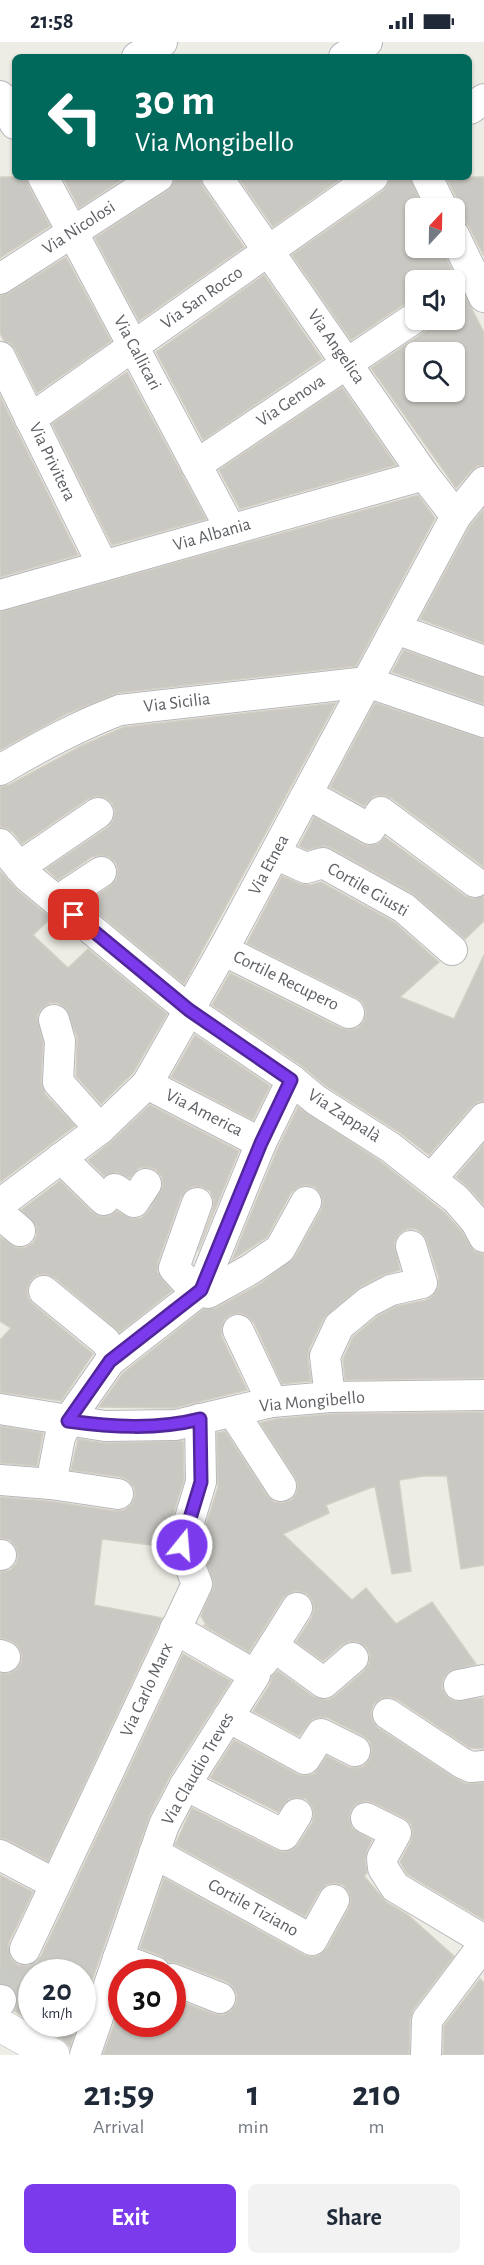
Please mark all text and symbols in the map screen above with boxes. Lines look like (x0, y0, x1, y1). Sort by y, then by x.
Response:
text: 21:58 (30, 10, 74, 32)
icon: left (36, 78, 114, 156)
text: 30 m (135, 80, 215, 122)
text: Via Mongibello (135, 129, 294, 156)
street label: Via Nicolosi (39, 198, 119, 258)
north arrow (405, 198, 465, 258)
map controls (405, 198, 465, 402)
street label: Via San Rocco (158, 263, 246, 333)
button: sound (405, 270, 465, 330)
street label: Via Angelica (304, 307, 368, 387)
street label: Via Callicari (110, 313, 164, 393)
button: search (405, 342, 465, 402)
street label: Via Genova (254, 372, 328, 430)
street label: Via Privitera (25, 420, 79, 504)
street label: Via Albania (171, 515, 253, 555)
street label: Via Sicilia (143, 690, 211, 716)
street label: Via Etnea (246, 832, 292, 898)
street label: Cortile Giusti (324, 860, 412, 920)
pin (48, 889, 99, 940)
icon: arrive (57, 898, 90, 931)
street label: Cortile Recupero (230, 948, 342, 1014)
street label: Via America (163, 1086, 245, 1140)
street label: Via Zappalà (304, 1086, 384, 1146)
street label: Via Mongibello (258, 1388, 366, 1416)
position arrow (150, 1513, 214, 1577)
street label: Via Carlo Marx (117, 1640, 177, 1740)
street label: Via Claudio Treves (159, 1710, 237, 1828)
street label: Cortile Tiziano (205, 1876, 301, 1940)
speed limit sign: 30 (108, 1959, 186, 2037)
text: 20 (42, 1976, 72, 2006)
text: km/h (42, 2006, 72, 2021)
text: 21:59 (83, 2076, 154, 2112)
text: 1 (247, 2076, 260, 2112)
text: 210 (352, 2076, 401, 2112)
text: Arrival (93, 2117, 145, 2137)
text: min (238, 2117, 269, 2137)
text: m (368, 2117, 384, 2137)
button: Exit (24, 2184, 236, 2253)
button: Share (248, 2184, 460, 2253)

